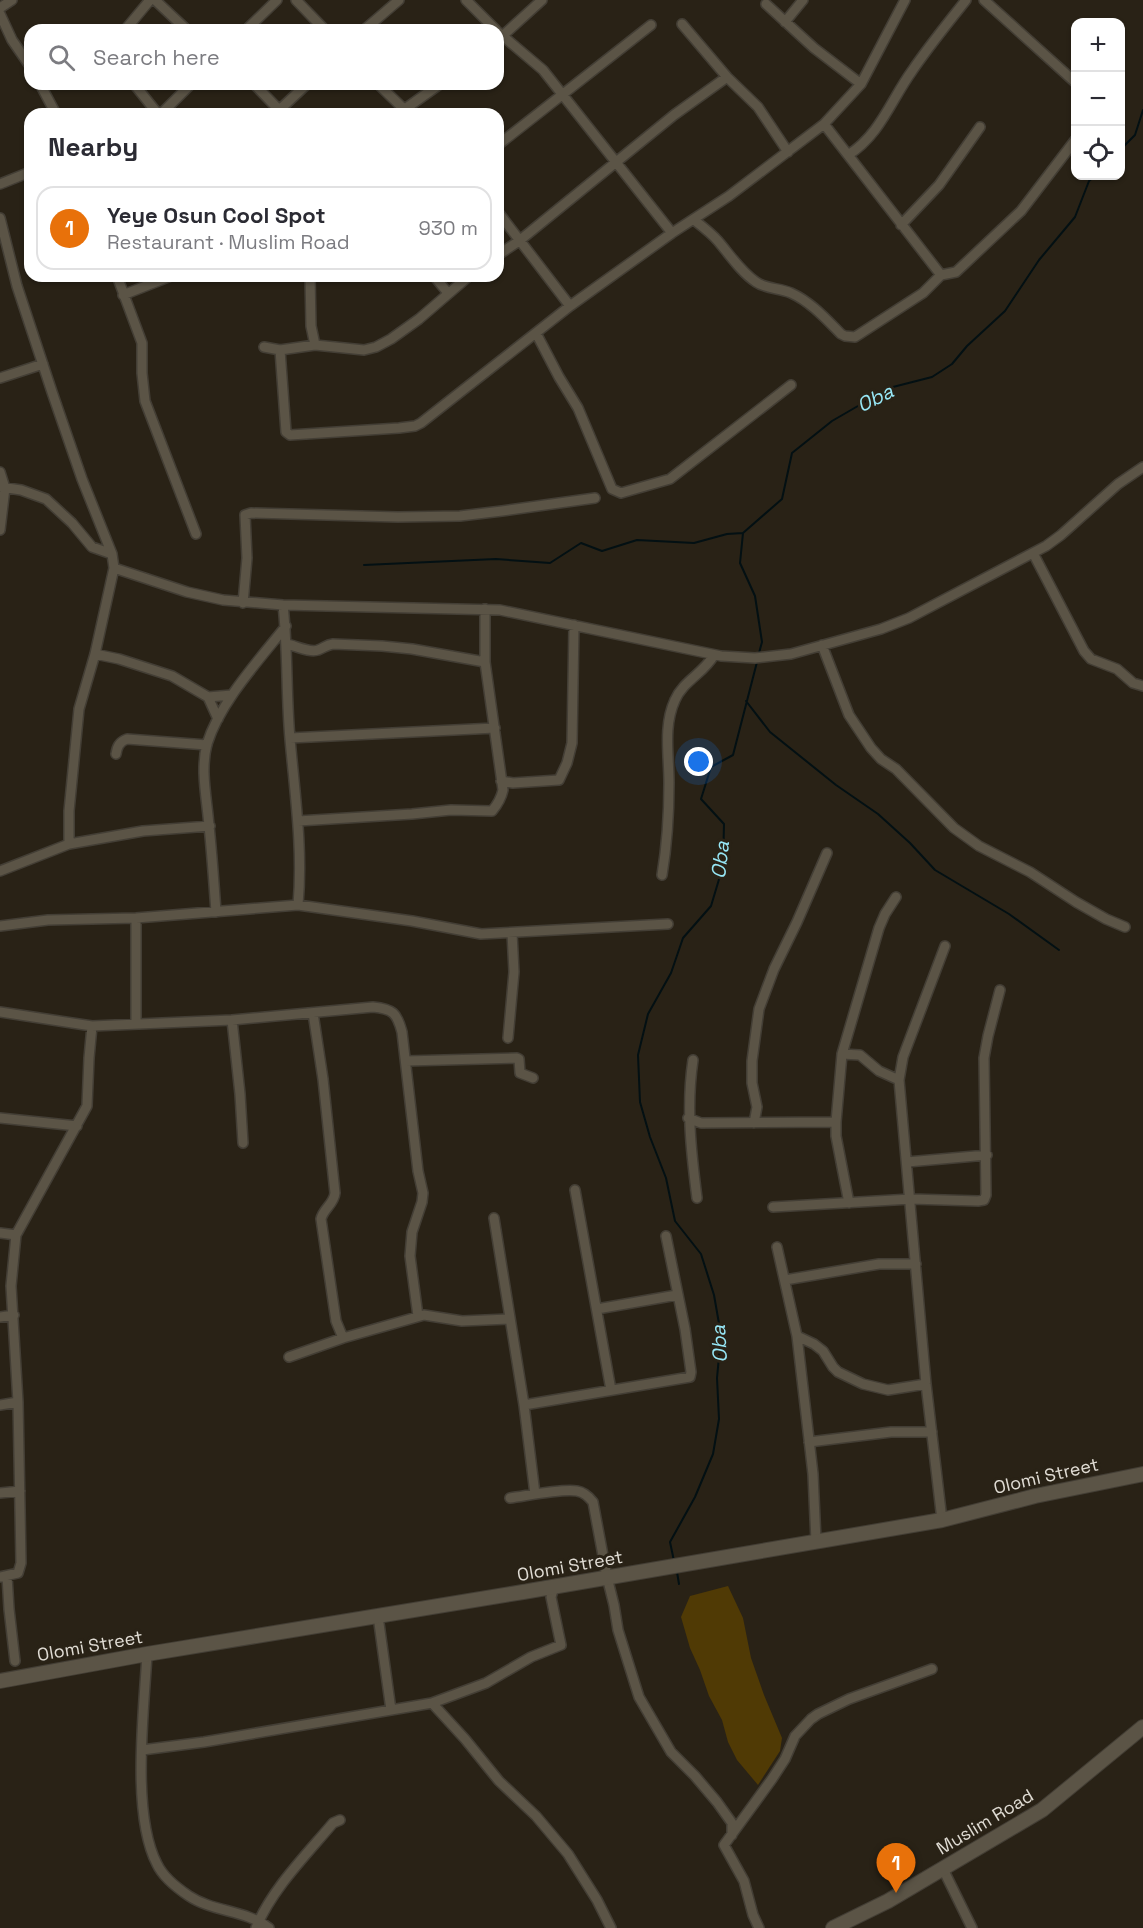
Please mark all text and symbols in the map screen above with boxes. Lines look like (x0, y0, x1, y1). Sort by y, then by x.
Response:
map controls (1071, 18, 1125, 180)
button: + (1071, 18, 1125, 72)
search box (24, 24, 504, 90)
icon: search (45, 41, 78, 74)
text: Search here (93, 43, 220, 71)
button: − (1071, 72, 1125, 126)
button: locate (1071, 126, 1125, 180)
text: Nearby (48, 130, 138, 164)
text: Yeye Osun Cool Spot (107, 201, 325, 229)
text: 1 (65, 215, 74, 241)
text: 930 m (419, 215, 478, 241)
text: Restaurant · Muslim Road (107, 229, 350, 255)
water label: Oba (852, 378, 898, 418)
your location (684, 747, 713, 776)
water label: Oba (705, 839, 735, 880)
water label: Oba (705, 1324, 733, 1364)
street label: Olomi Street (991, 1452, 1101, 1499)
street label: Olomi Street (515, 1545, 625, 1586)
street label: Olomi Street (35, 1625, 145, 1666)
street label: Muslim Road (932, 1784, 1037, 1860)
pin: 1 (876, 1844, 916, 1893)

